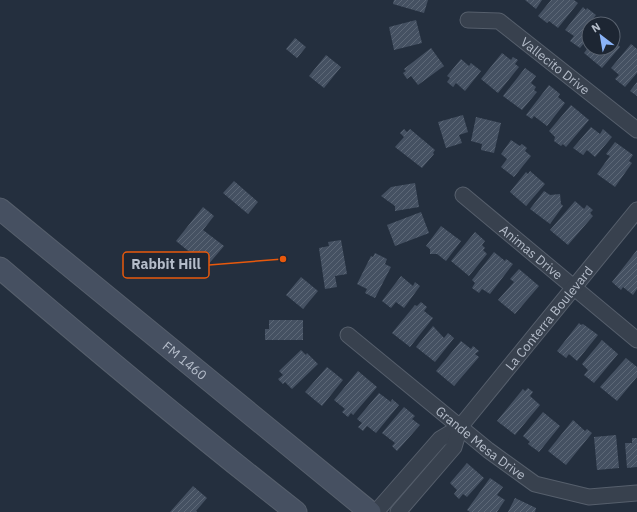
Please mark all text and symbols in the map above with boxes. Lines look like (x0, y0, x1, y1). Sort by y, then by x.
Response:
north arrow (581, 16, 621, 56)
text: N (589, 19, 603, 35)
street label: Vallecito Drive (517, 33, 593, 99)
street label: Animas Drive (496, 221, 566, 284)
callout: Rabbit Hill (123, 252, 209, 278)
text: Rabbit Hill (131, 255, 201, 273)
street label: La Conterra Boulevard (502, 263, 597, 374)
street label: FM 1460 (159, 338, 210, 384)
street label: Grande Mesa Drive (432, 402, 529, 484)

